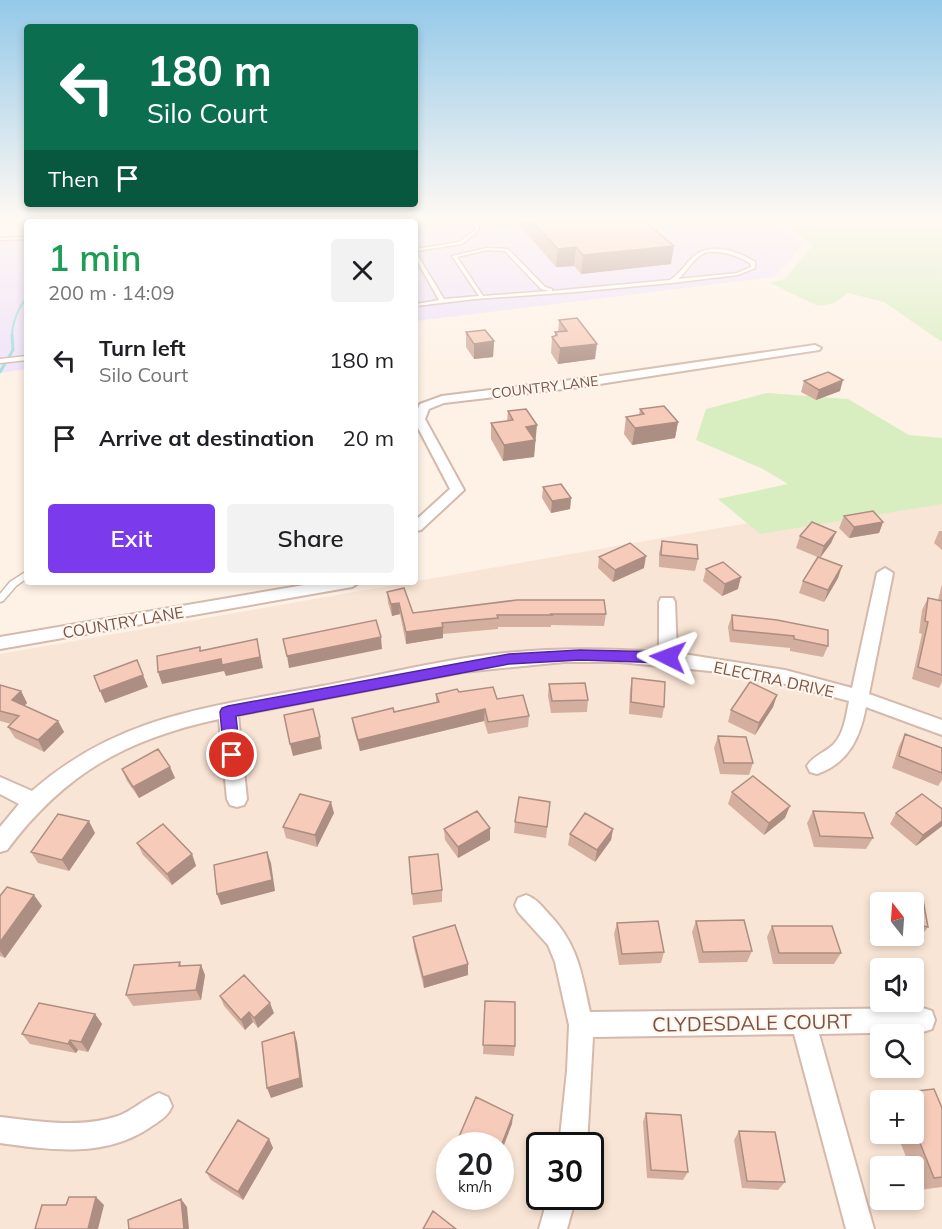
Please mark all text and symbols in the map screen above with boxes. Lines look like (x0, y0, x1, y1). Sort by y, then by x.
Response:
text: 180 m (147, 44, 272, 97)
icon: left (48, 48, 126, 126)
text: Silo Court (147, 96, 268, 130)
icon: arrive (111, 162, 144, 195)
text: Then (48, 165, 99, 193)
text: 1 min (48, 235, 142, 280)
button: close (331, 239, 394, 302)
text: 200 m · 14:09 (48, 280, 174, 305)
text: Turn left (99, 334, 186, 362)
icon: left (48, 344, 81, 377)
text: 180 m (329, 346, 394, 374)
text: Silo Court (99, 362, 188, 387)
street label: COUNTRY LANE (491, 372, 599, 402)
icon: arrive (48, 422, 81, 455)
text: Arrive at destination (99, 424, 314, 452)
text: 20 m (343, 424, 394, 452)
button: Exit (48, 504, 215, 573)
button: Share (227, 504, 394, 573)
street label: COUNTRY LANE (61, 602, 185, 642)
position arrow (636, 625, 700, 689)
street label: ELECTRA DRIVE (712, 656, 836, 702)
pin (206, 729, 257, 780)
icon: arrive (215, 738, 248, 771)
north arrow (870, 892, 924, 946)
map controls (870, 892, 924, 1210)
button: sound (870, 958, 924, 1012)
street label: CLYDESDALE COURT (652, 1008, 852, 1037)
button: search (870, 1024, 924, 1078)
button: + (870, 1090, 924, 1144)
speed limit sign: 30 (526, 1132, 604, 1210)
text: 20 (457, 1145, 493, 1183)
button: − (870, 1156, 924, 1210)
text: km/h (458, 1177, 492, 1196)

